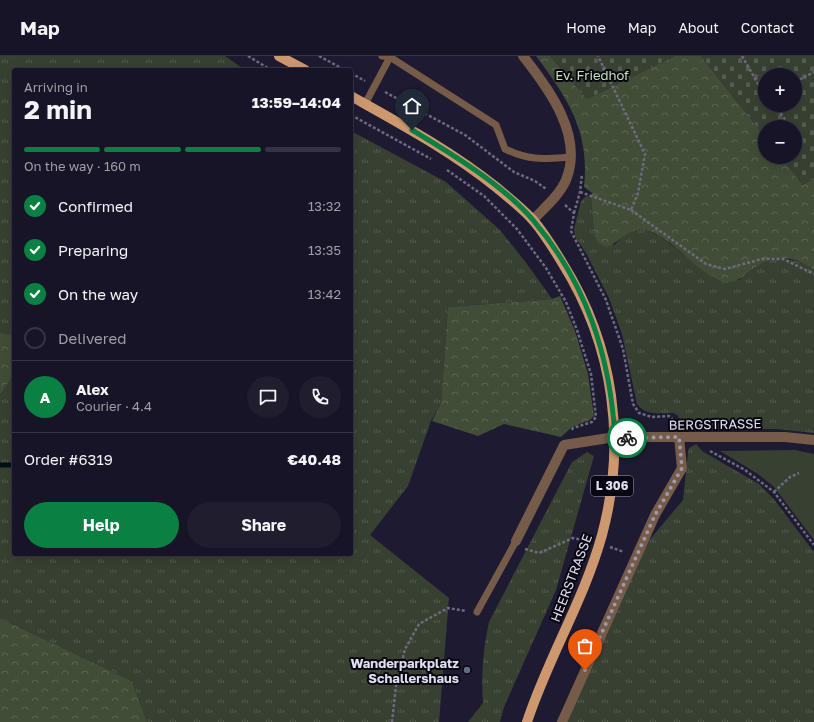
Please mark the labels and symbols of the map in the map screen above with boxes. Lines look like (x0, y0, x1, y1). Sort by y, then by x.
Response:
park label: Ev. Friedhof (555, 67, 629, 83)
pin (395, 89, 429, 130)
street label: BERGSTRASSE (668, 415, 762, 433)
courier (607, 418, 647, 458)
road number: L 306 (591, 476, 633, 496)
street label: HEERSTRASSE (547, 532, 595, 624)
pin (568, 629, 602, 670)
place label: Wanderparkplatz Schallershaus (350, 655, 459, 686)
marker: Wanderparkplatz Schallershaus (462, 665, 472, 675)

